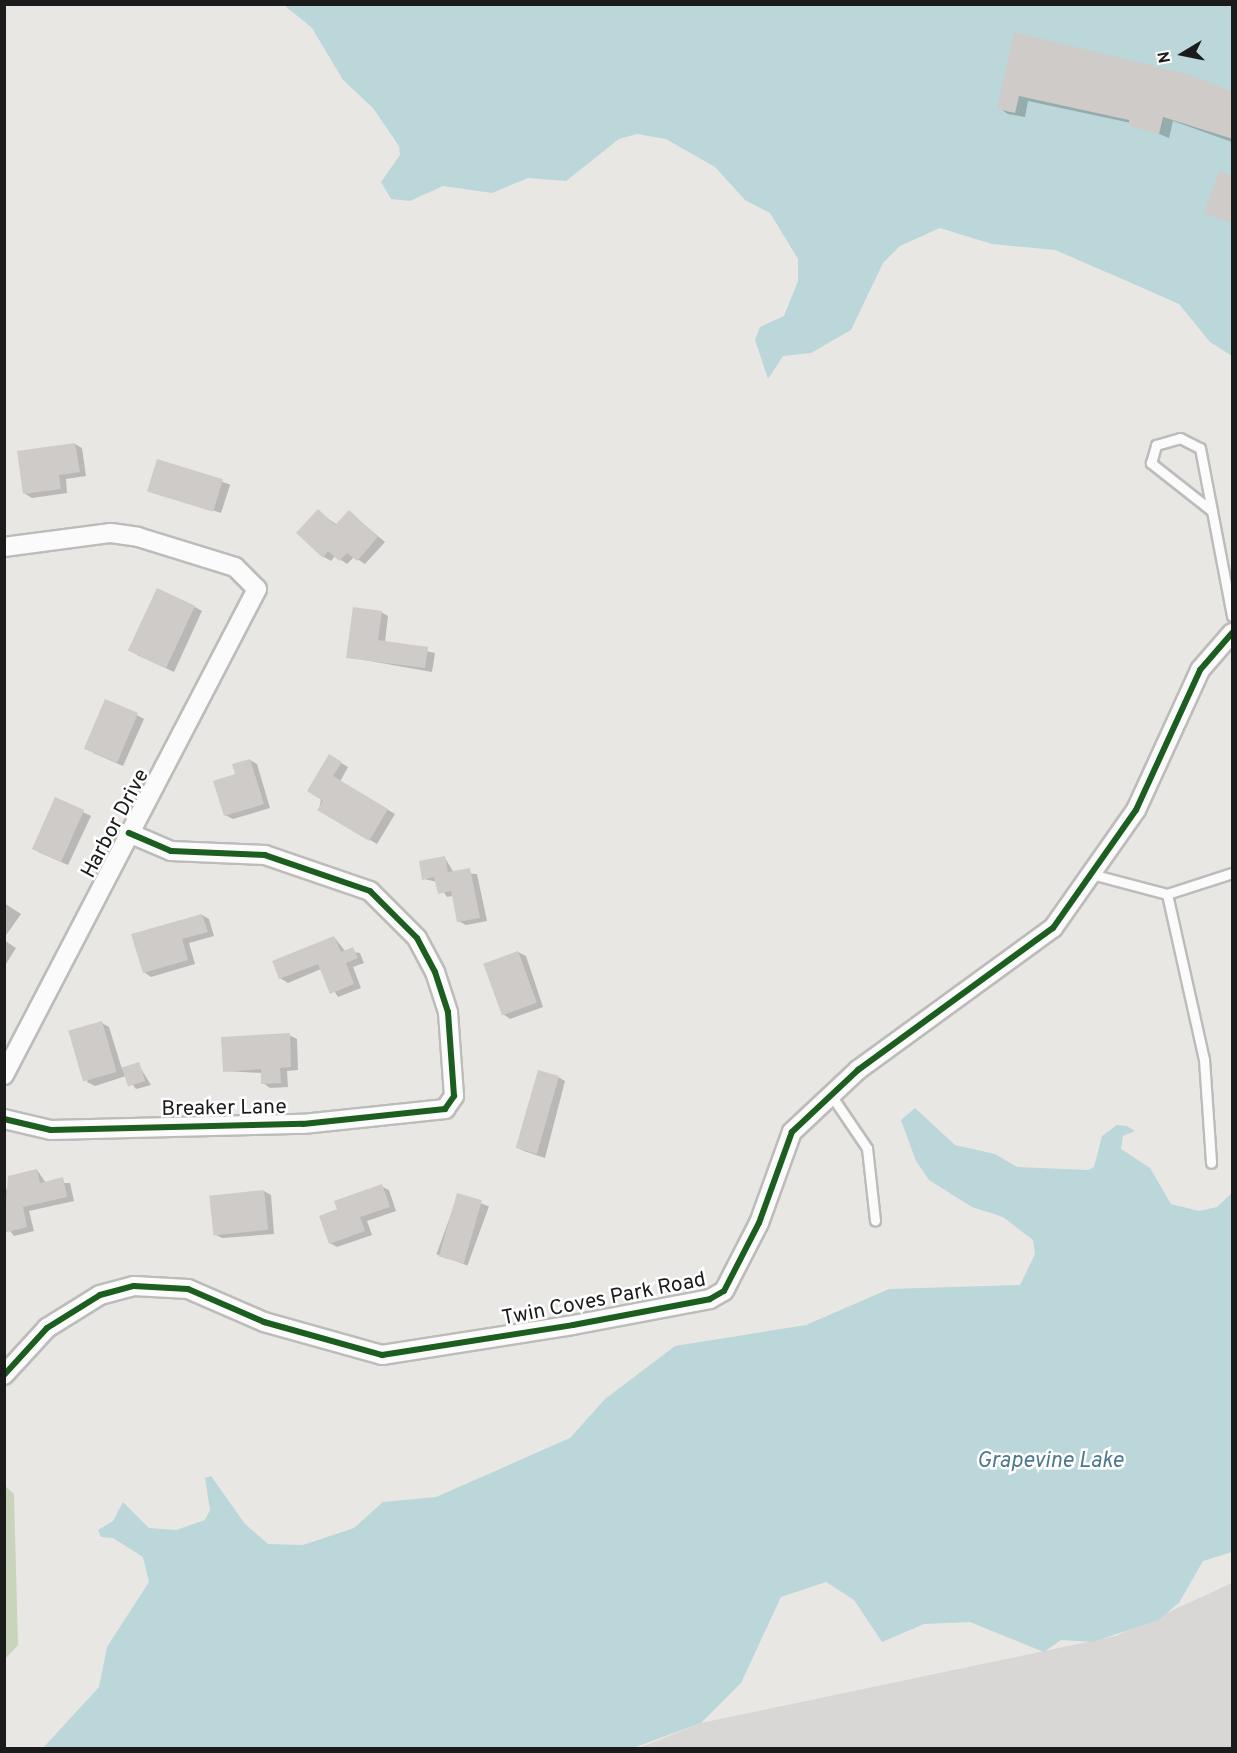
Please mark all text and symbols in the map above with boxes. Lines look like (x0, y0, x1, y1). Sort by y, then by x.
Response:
north arrow (1153, 24, 1213, 84)
text: N (1154, 50, 1176, 65)
street label: Harbor Drive (77, 765, 155, 883)
street label: Breaker Lane (161, 1095, 287, 1123)
street label: Twin Coves Park Road (500, 1268, 708, 1332)
water label: Grapevine Lake (977, 1449, 1123, 1475)

